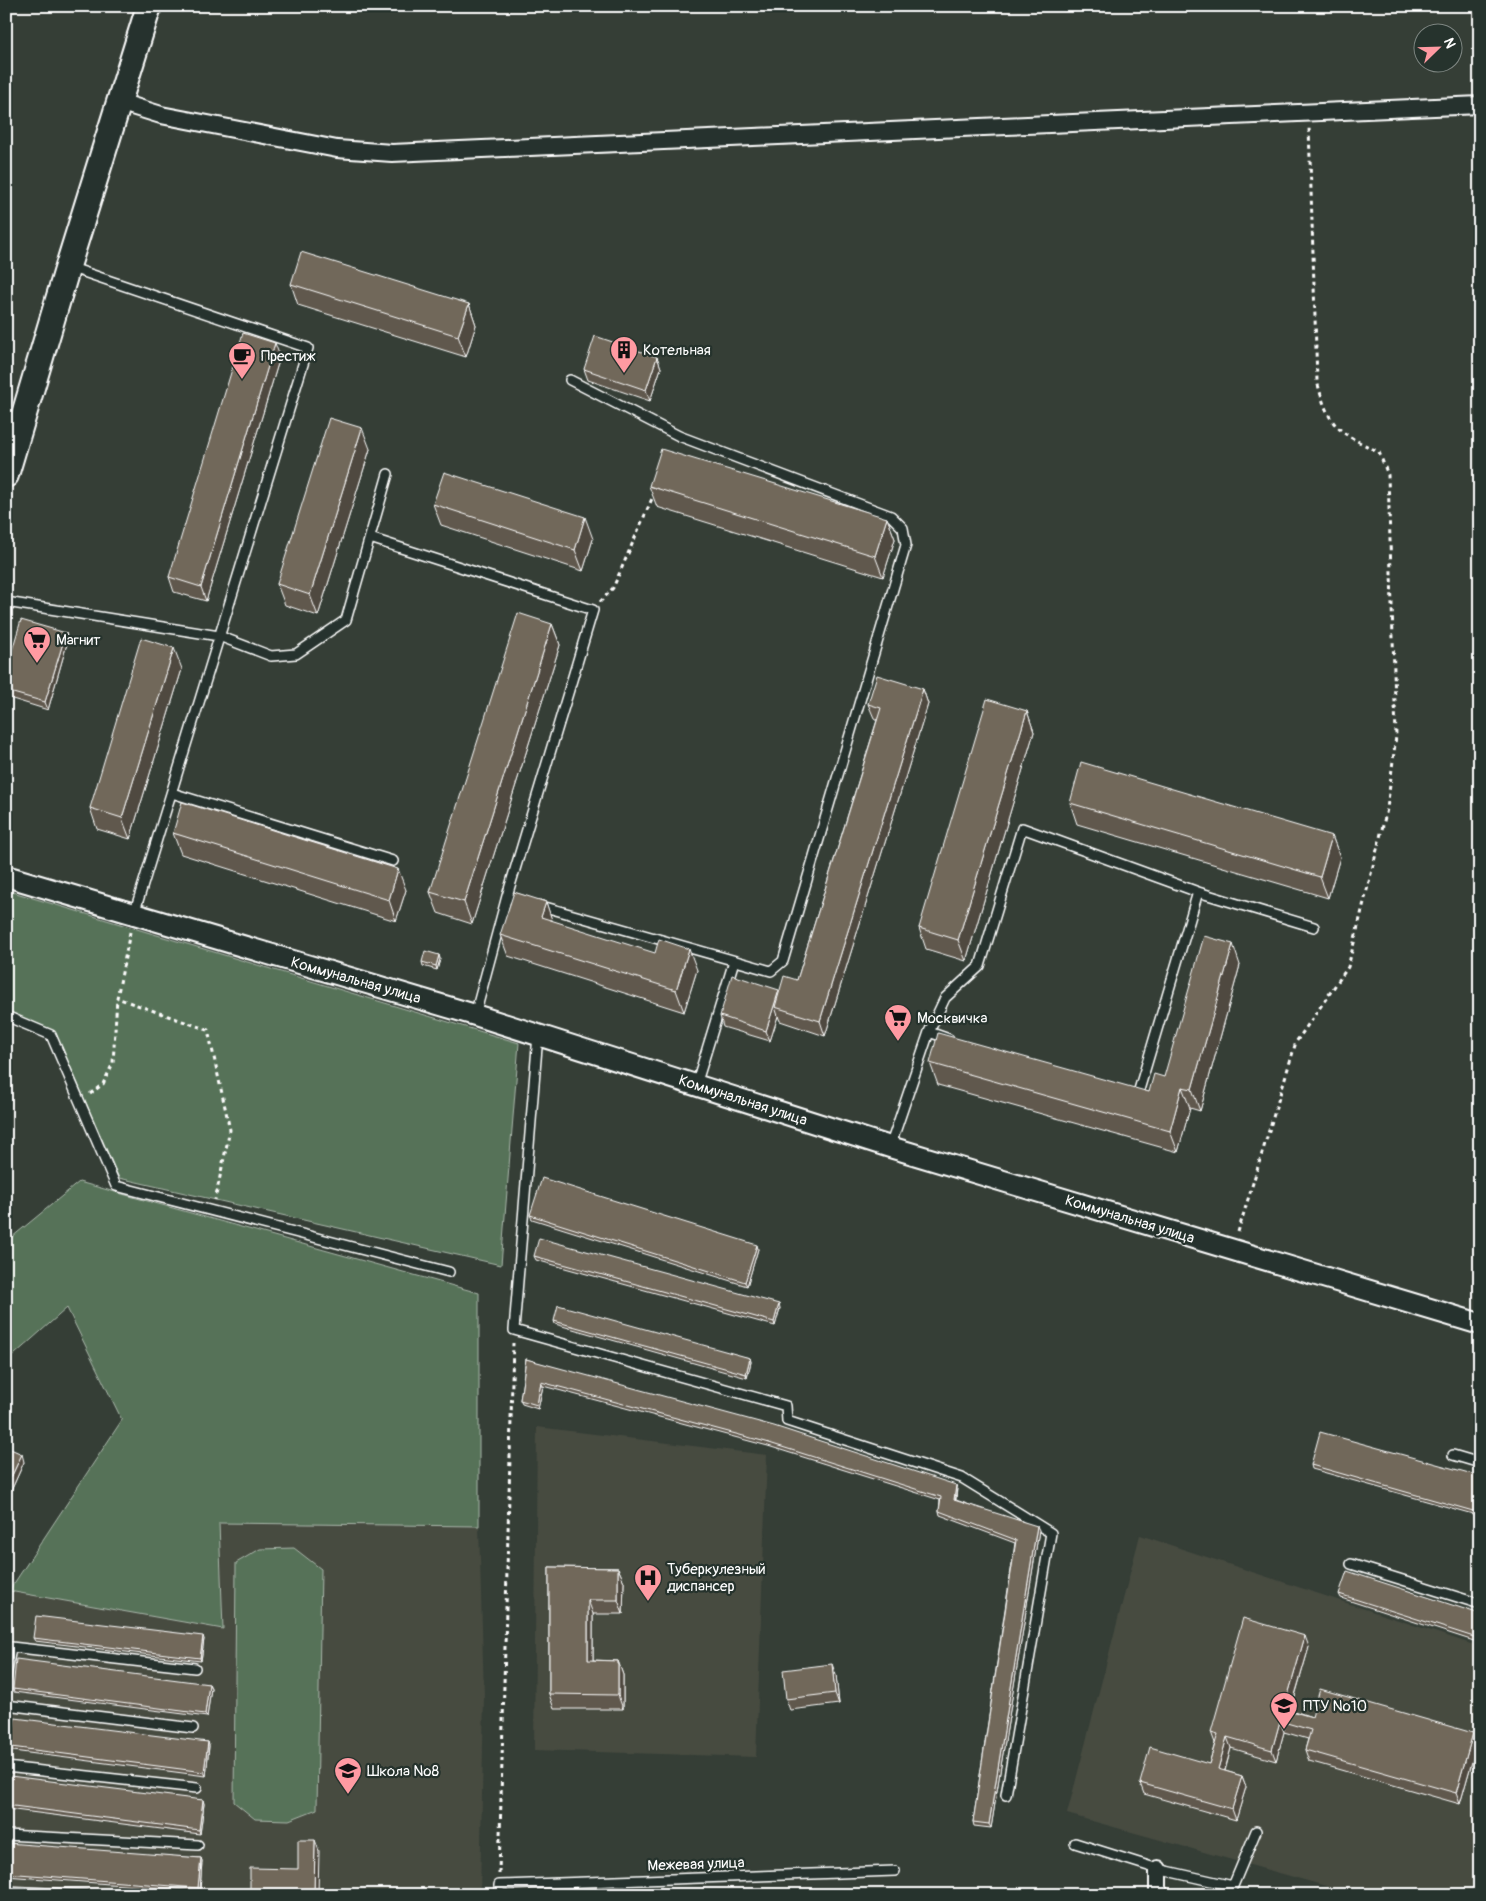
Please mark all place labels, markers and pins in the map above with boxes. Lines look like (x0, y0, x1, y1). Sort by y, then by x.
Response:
building icon: Котельная (609, 335, 639, 374)
cafe icon: Престиж (227, 341, 257, 380)
place label: Котельная (643, 341, 711, 360)
place label: Престиж (261, 347, 316, 366)
supermarket icon: Магнит (22, 625, 52, 664)
place label: Магнит (56, 631, 101, 650)
supermarket icon: Москвичка (883, 1003, 913, 1042)
place label: Москвичка (917, 1009, 988, 1028)
place label: Туберкулезный диспансер (667, 1560, 766, 1596)
hospital icon: Туберкулезный диспансер (633, 1563, 663, 1602)
school or university icon: ПТУ №10 (1269, 1691, 1299, 1730)
place label: ПТУ №10 (1303, 1697, 1367, 1716)
school or university icon: Школа №8 (333, 1756, 363, 1795)
place label: Школа №8 (367, 1762, 439, 1781)

